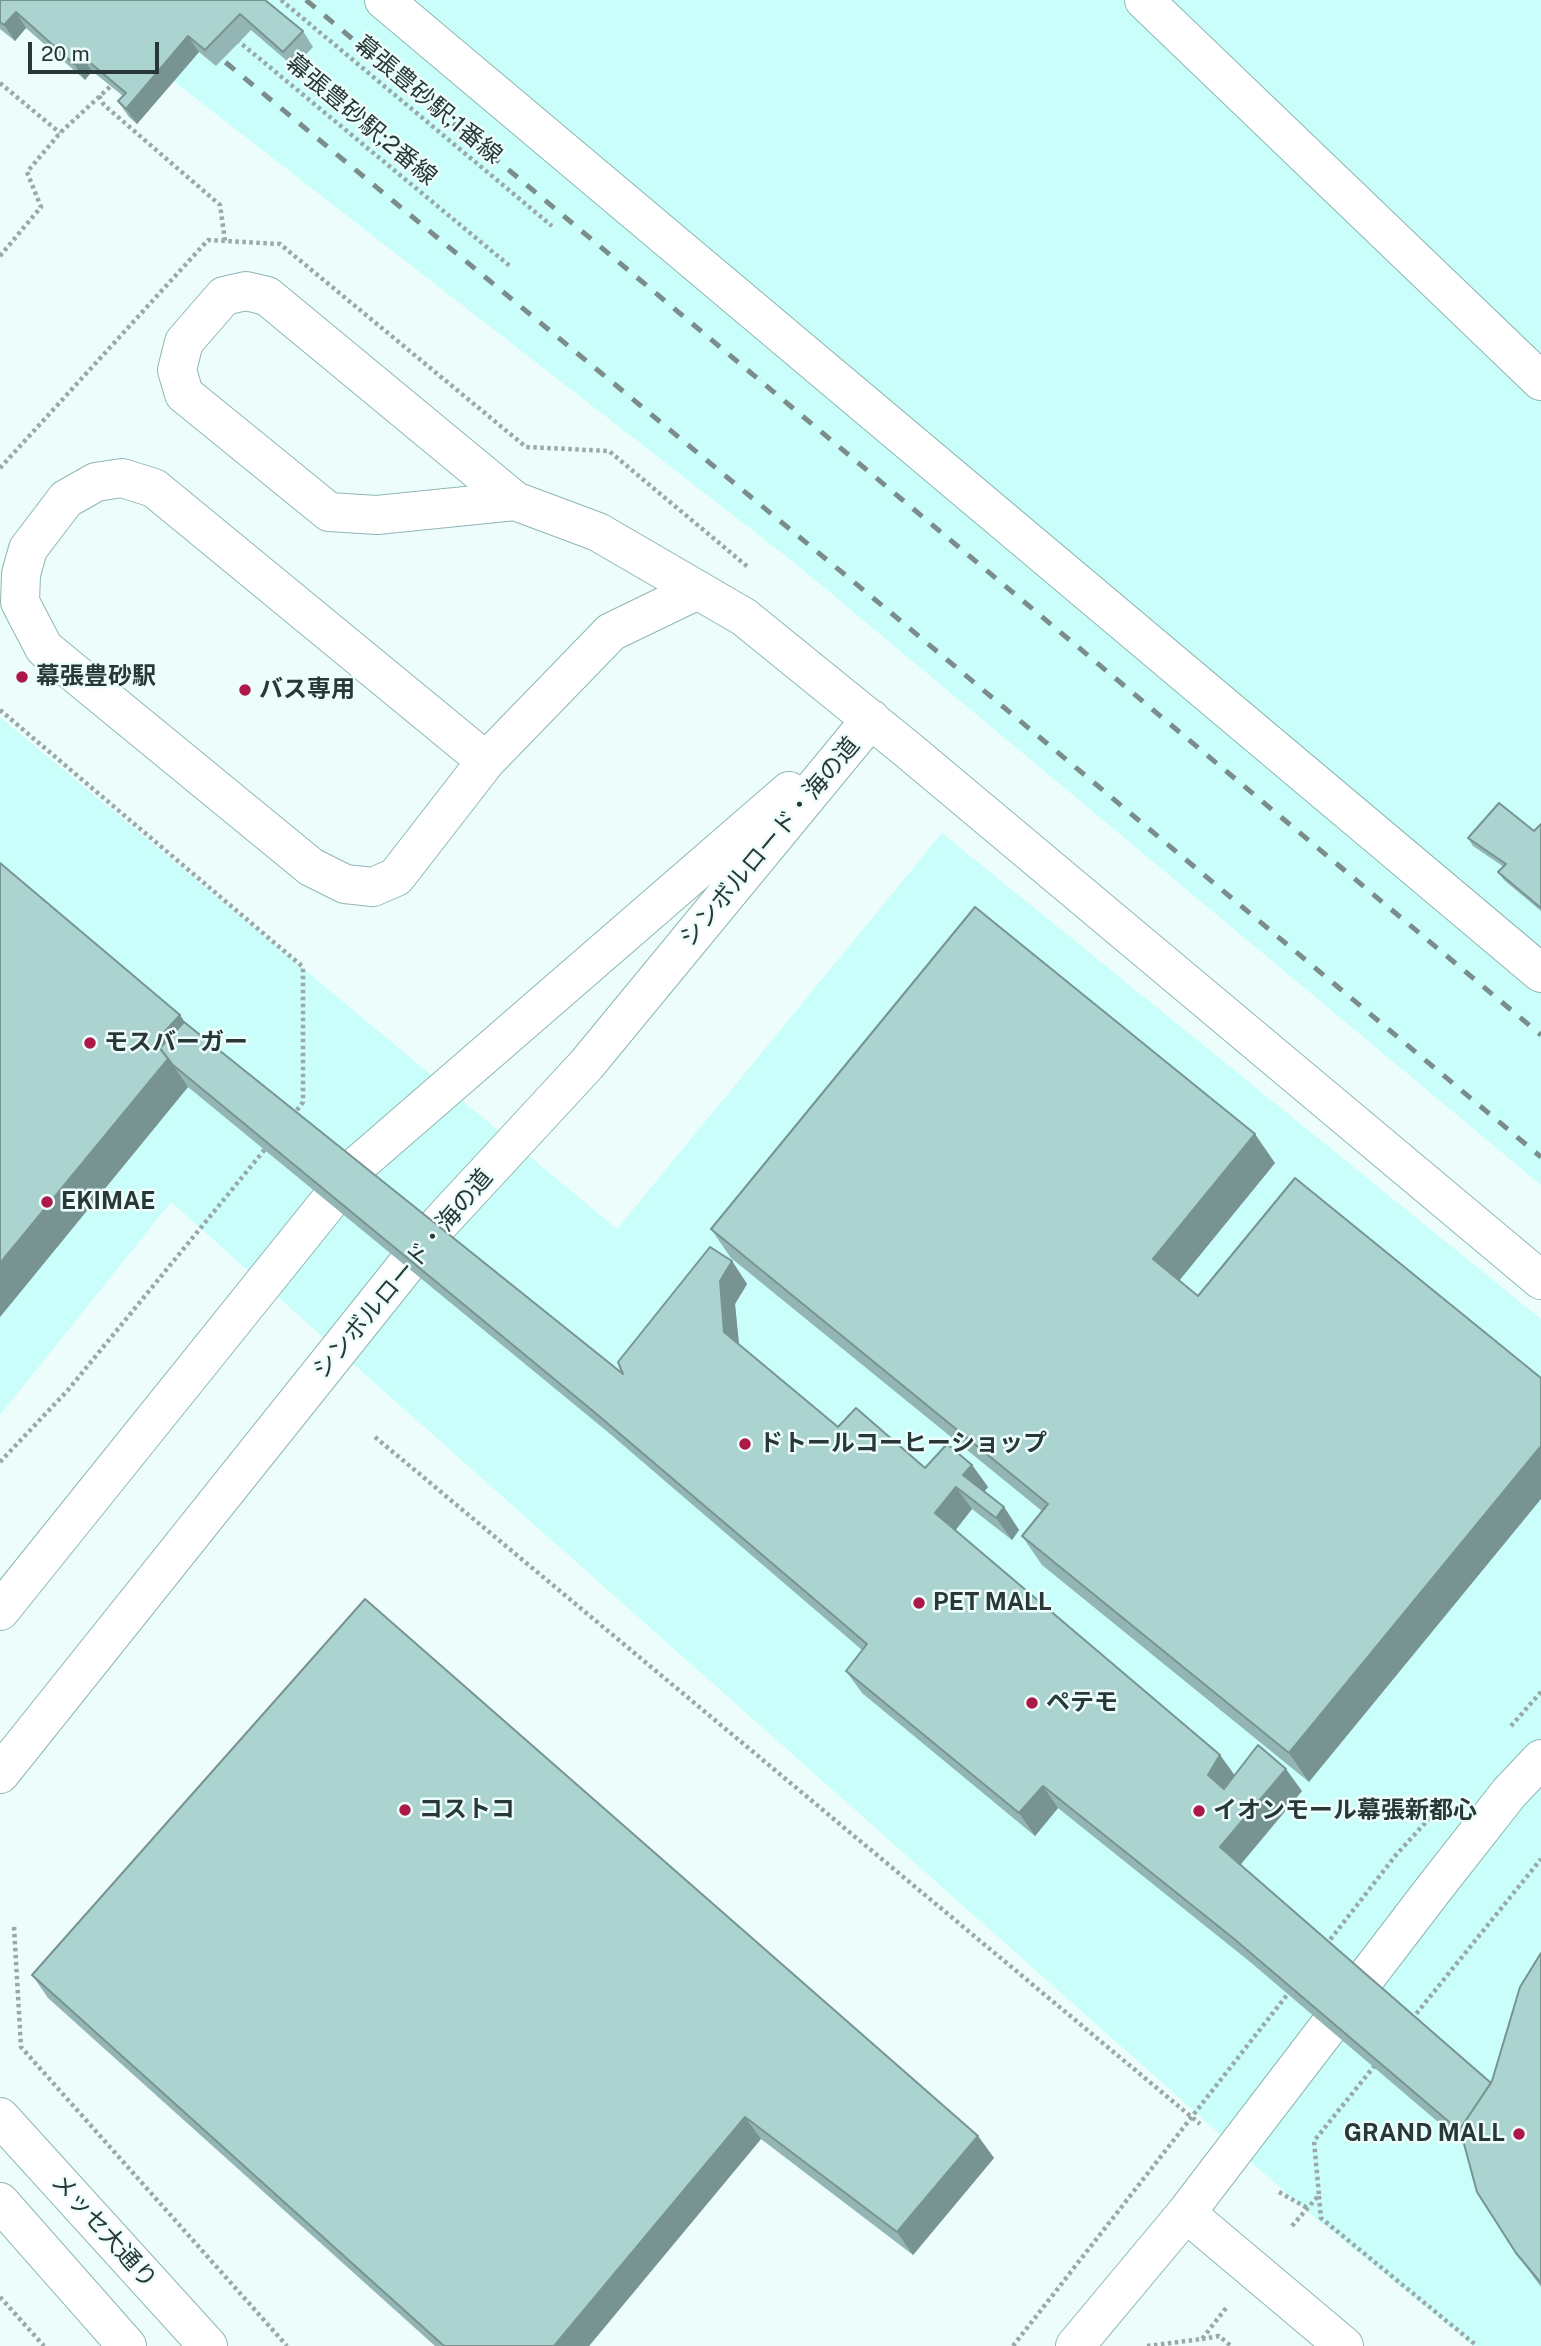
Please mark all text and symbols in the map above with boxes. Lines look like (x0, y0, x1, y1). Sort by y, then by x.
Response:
scale bar (32, 28, 163, 72)
street label: 幕張豊砂駅;1番線 (348, 30, 508, 170)
text: 20 m (41, 41, 90, 66)
street label: 幕張豊砂駅;2番線 (280, 49, 442, 191)
place label: 幕張豊砂駅 (36, 663, 156, 691)
marker: 幕張豊砂駅 (14, 669, 30, 685)
place label: バス専用 (259, 676, 355, 704)
marker: バス専用 (237, 682, 253, 698)
street label: シンボルロード・海の道 (674, 732, 866, 952)
place label: モスバーガー (104, 1029, 248, 1057)
marker: モスバーガー (82, 1035, 98, 1051)
street label: シンボルロード・海の道 (307, 1164, 499, 1384)
place label: EKIMAE (61, 1188, 156, 1216)
marker: EKIMAE (39, 1194, 55, 1210)
place label: ドトールコーヒーショップ (759, 1430, 1047, 1458)
marker: ドトールコーヒーショップ (737, 1436, 753, 1452)
place label: PET MALL (933, 1589, 1052, 1617)
marker: PET MALL (911, 1595, 927, 1611)
place label: ペテモ (1046, 1689, 1118, 1717)
marker: ペテモ (1024, 1695, 1040, 1711)
place label: コストコ (419, 1796, 515, 1824)
place label: イオンモール幕張新都心 (1213, 1797, 1477, 1825)
marker: コストコ (397, 1802, 413, 1818)
marker: イオンモール幕張新都心 (1191, 1803, 1207, 1819)
place label: GRAND MALL (1344, 2120, 1505, 2148)
marker: GRAND MALL (1511, 2126, 1527, 2142)
street label: メッセ大通り (45, 2168, 163, 2294)

